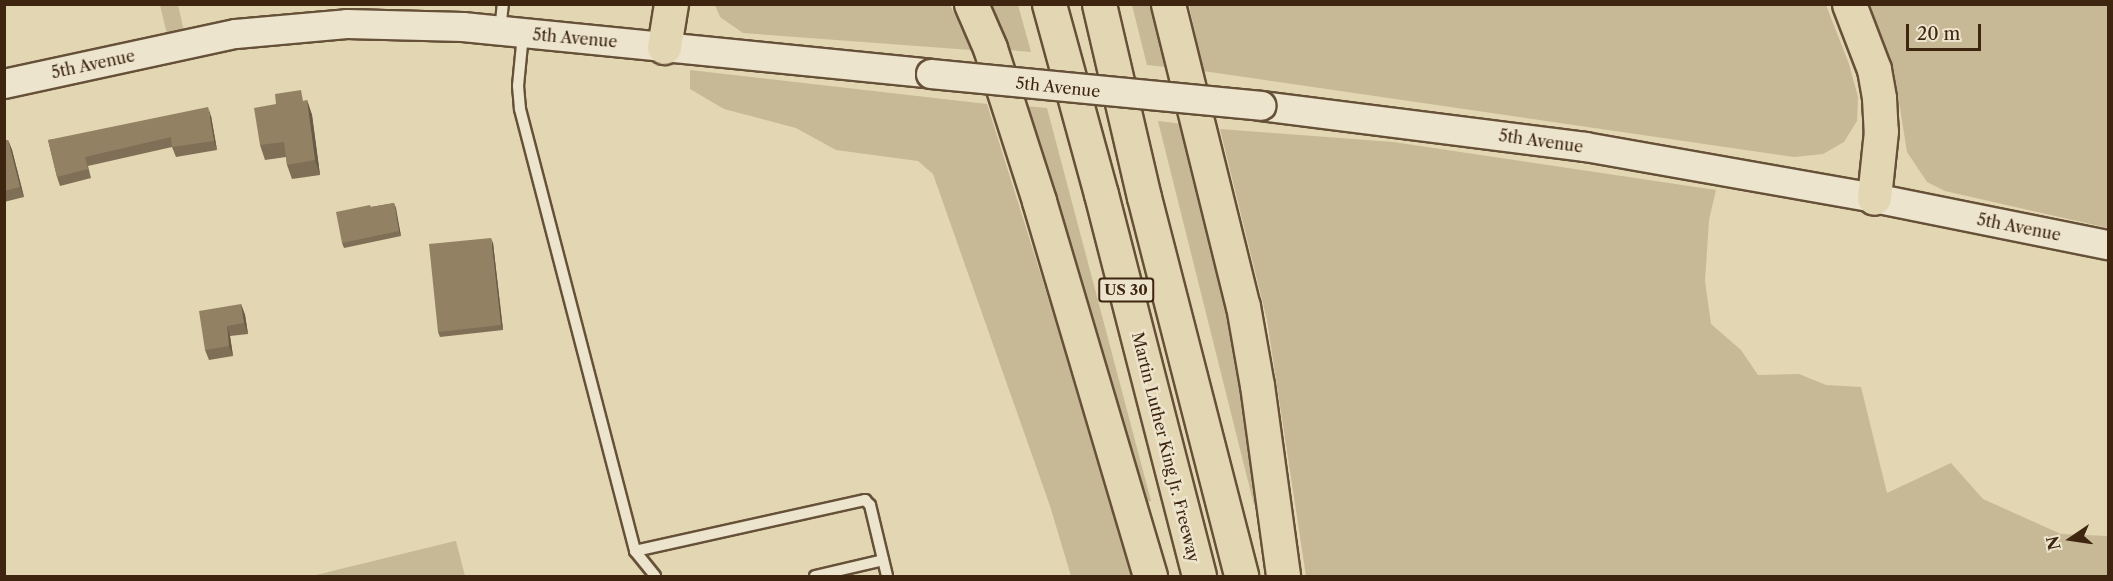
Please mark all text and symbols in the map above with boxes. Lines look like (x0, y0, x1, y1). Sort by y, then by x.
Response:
scale bar (1909, 12, 1984, 50)
text: 20 m (1917, 23, 1960, 45)
street label: 5th Avenue (532, 25, 618, 51)
street label: 5th Avenue (49, 46, 137, 82)
street label: 5th Avenue (1014, 73, 1102, 101)
street label: 5th Avenue (1497, 126, 1585, 156)
street label: 5th Avenue (1975, 209, 2063, 245)
road number: US 30 (1098, 278, 1154, 302)
street label: Martin Luther King Jr. Freeway (1128, 330, 1204, 564)
north arrow (2041, 509, 2101, 569)
text: N (2042, 534, 2065, 552)

